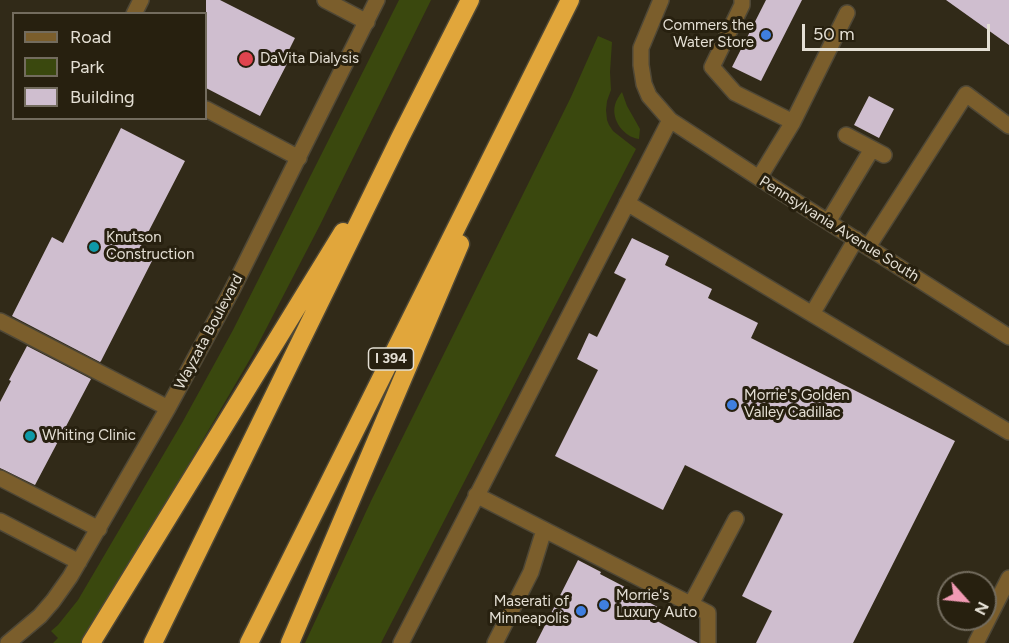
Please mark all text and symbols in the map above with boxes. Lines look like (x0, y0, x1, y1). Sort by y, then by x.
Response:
legend (12, 12, 207, 120)
scale bar (805, 12, 992, 50)
place label: Commers the Water Store (663, 17, 754, 52)
text: 50 m (813, 23, 855, 45)
text: Road (70, 26, 111, 48)
marker: Commers the Water Store (759, 28, 773, 42)
marker: DaVita Dialysis (237, 50, 255, 68)
place label: DaVita Dialysis (260, 50, 359, 68)
text: Park (70, 56, 104, 78)
text: Building (70, 86, 135, 108)
street label: Pennsylvania Avenue South (756, 172, 922, 286)
place label: Knutson Construction (106, 229, 194, 264)
marker: Knutson Construction (87, 240, 101, 254)
street label: Wayzata Boulevard (171, 271, 247, 393)
road number: I 394 (368, 348, 414, 370)
place label: Morrie's Golden Valley Cadillac (744, 387, 850, 422)
marker: Morrie's Golden Valley Cadillac (725, 398, 739, 412)
place label: Whiting Clinic (42, 427, 136, 445)
marker: Whiting Clinic (23, 429, 37, 443)
north arrow (937, 571, 997, 631)
place label: Morrie's Luxury Auto (616, 587, 697, 622)
place label: Maserati of Minneapolis (489, 593, 569, 628)
marker: Morrie's Luxury Auto (597, 598, 611, 612)
text: N (970, 599, 993, 618)
marker: Maserati of Minneapolis (574, 604, 588, 618)

